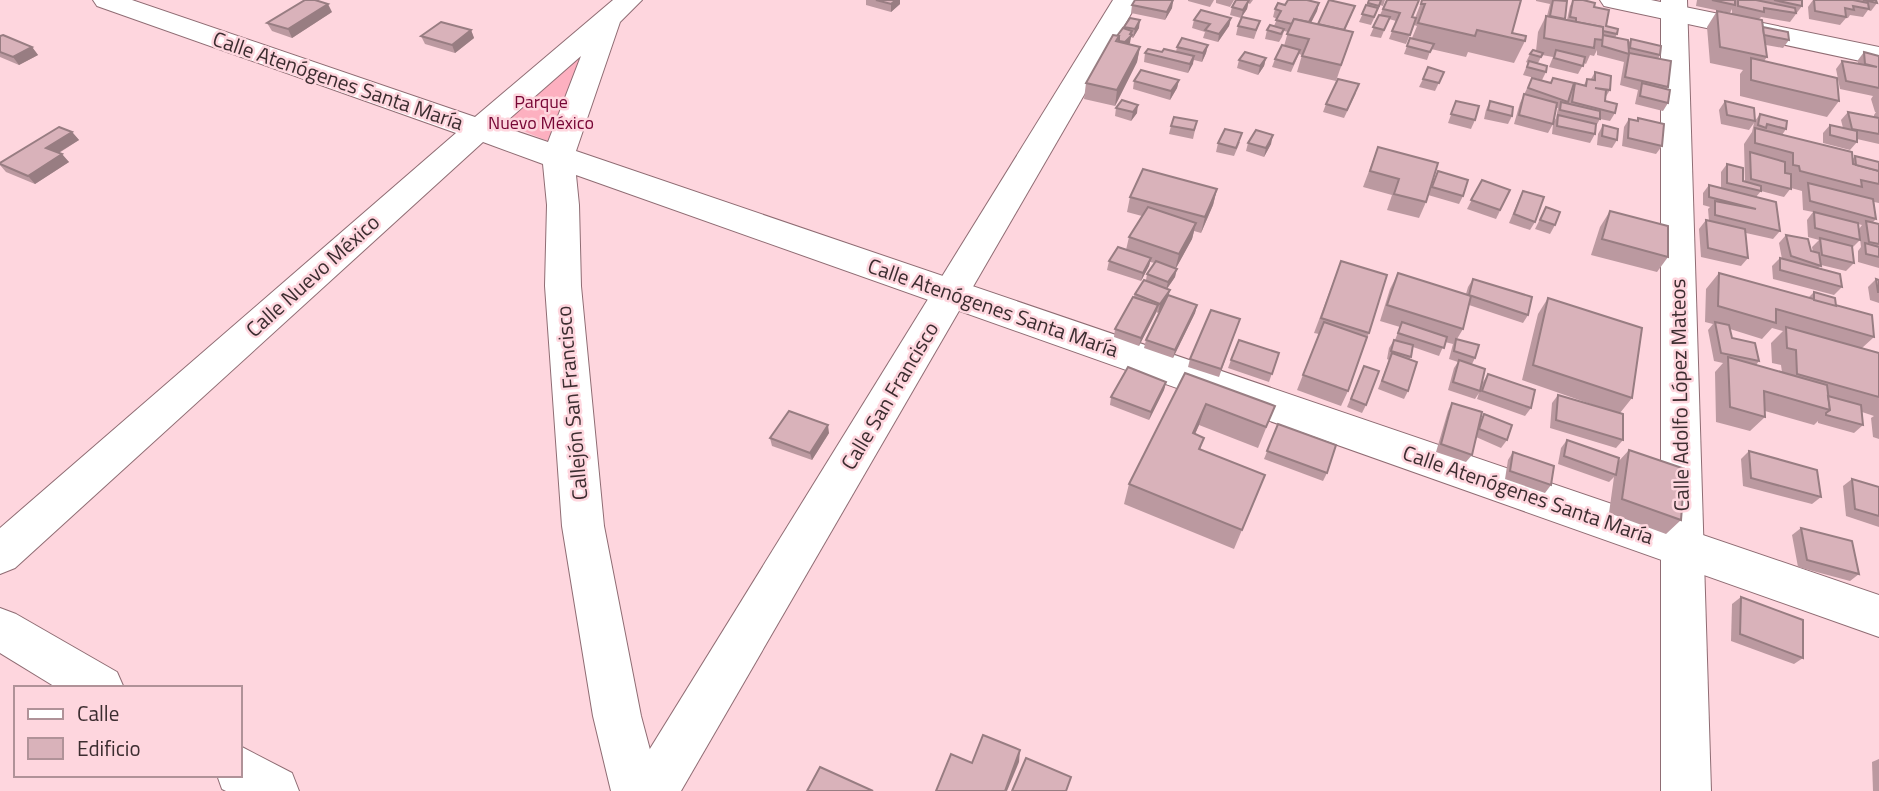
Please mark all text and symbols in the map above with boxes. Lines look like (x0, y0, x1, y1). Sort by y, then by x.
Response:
street label: Calle Atenógenes Santa María (209, 22, 468, 138)
park label: Parque Nuevo México (488, 88, 594, 136)
street label: Calle Nuevo México (238, 206, 386, 344)
street label: Calle Atenógenes Santa María (864, 249, 1123, 365)
street label: Calle Adolfo López Mateos (1661, 278, 1697, 512)
street label: Callejón San Francisco (547, 305, 595, 502)
street label: Calle San Francisco (832, 315, 946, 476)
street label: Calle Atenógenes Santa María (1399, 436, 1658, 552)
legend (14, 686, 242, 777)
text: Calle (77, 697, 119, 729)
text: Edificio (77, 732, 141, 764)

